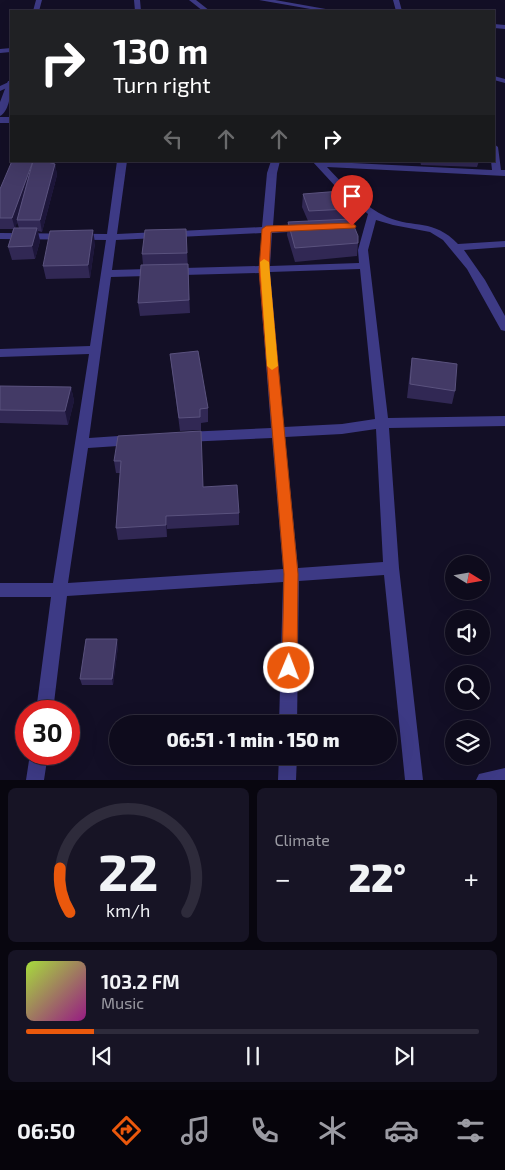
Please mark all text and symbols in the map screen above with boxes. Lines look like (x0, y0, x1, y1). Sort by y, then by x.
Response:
text: 130 m (113, 29, 208, 71)
icon: right (30, 30, 95, 95)
text: Turn right (113, 71, 211, 97)
icon: left (159, 125, 187, 153)
icon: ahead (212, 125, 240, 153)
icon: ahead (265, 125, 293, 153)
icon: right (318, 125, 346, 153)
pin (331, 175, 373, 226)
icon: arrive (338, 182, 366, 210)
north arrow (445, 555, 490, 600)
map controls (445, 555, 490, 765)
button: sound (445, 610, 490, 655)
position arrow (262, 641, 314, 693)
button: search (445, 665, 490, 710)
speed limit sign: 30 (15, 700, 80, 765)
button: layers (445, 720, 490, 765)
text: 06:51 · 1 min · 150 m (167, 728, 339, 751)
text: Climate (275, 830, 330, 849)
text: 22 (98, 839, 158, 901)
text: 22° (348, 854, 406, 900)
text: − (275, 861, 291, 895)
text: + (464, 861, 479, 895)
text: km/h (106, 899, 150, 921)
text: 103.2 FM (101, 970, 180, 993)
text: Music (101, 993, 144, 1012)
icon: previous (88, 1042, 116, 1070)
icon: pause (239, 1042, 267, 1070)
icon: next (390, 1042, 418, 1070)
icon: directions (109, 1113, 144, 1148)
icon: music (178, 1113, 213, 1148)
icon: phone (247, 1113, 282, 1148)
icon: climate (315, 1113, 350, 1148)
icon: car (384, 1113, 419, 1148)
icon: filters (453, 1113, 488, 1148)
text: 06:50 (17, 1117, 75, 1143)

